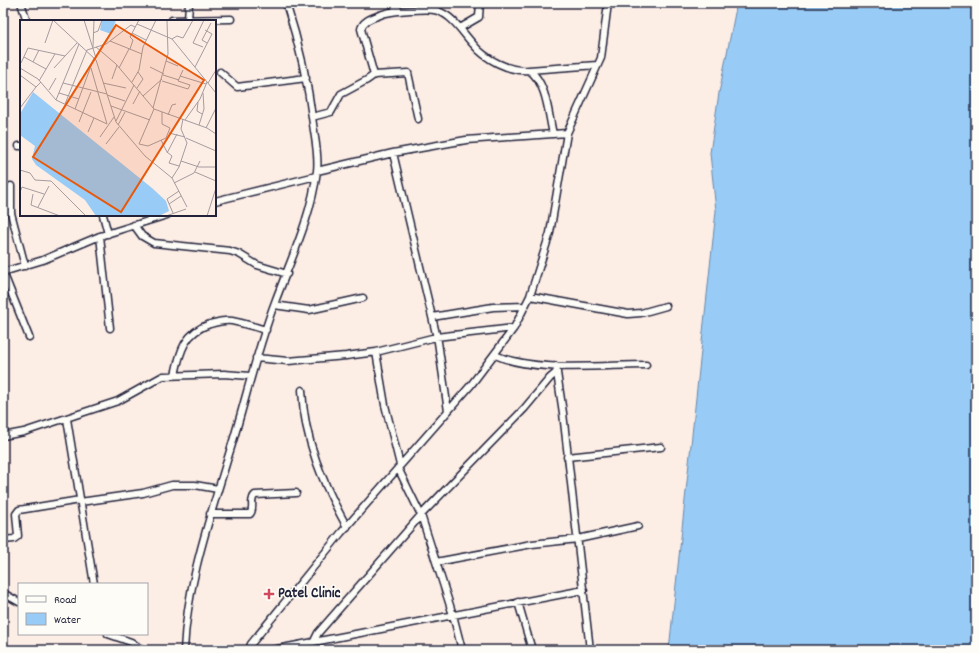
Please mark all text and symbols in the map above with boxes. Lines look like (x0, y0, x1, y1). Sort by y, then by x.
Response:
inset map (20, 20, 216, 216)
legend (18, 583, 148, 635)
place label: Patel Clinic (278, 583, 340, 605)
marker: Patel Clinic (263, 588, 275, 600)
text: Road (54, 592, 76, 609)
text: Water (54, 612, 81, 629)

